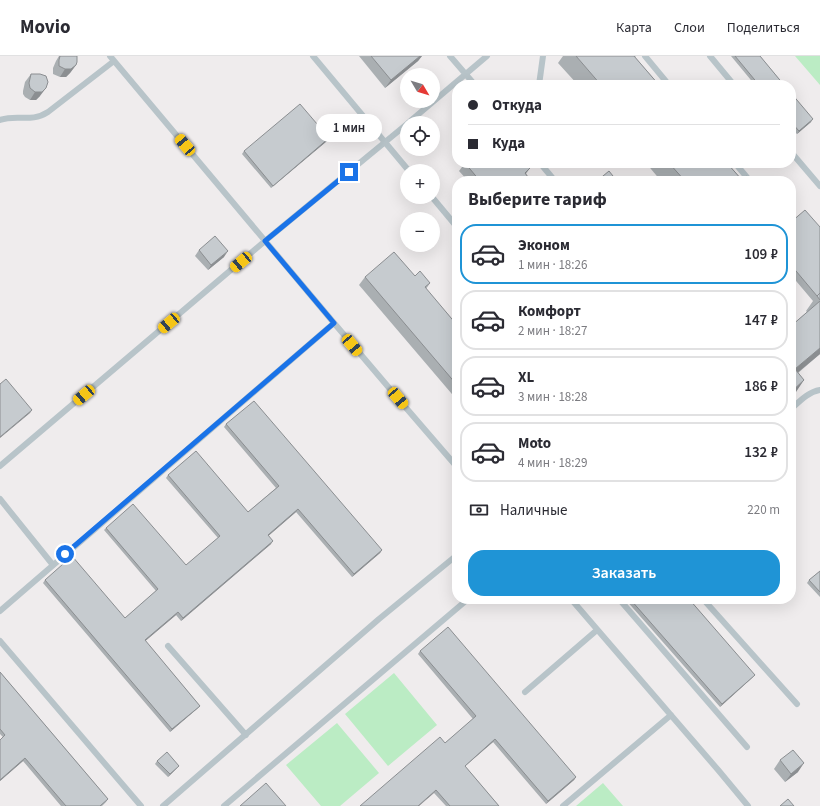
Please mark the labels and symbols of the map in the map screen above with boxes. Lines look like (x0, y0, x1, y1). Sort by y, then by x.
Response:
north arrow (400, 68, 440, 108)
callout: 1 мин (316, 114, 382, 142)
car (173, 132, 197, 158)
route end (340, 163, 358, 181)
car (228, 250, 254, 274)
car (156, 311, 182, 335)
car (340, 332, 364, 358)
car (71, 383, 97, 407)
car (386, 385, 410, 411)
route start (56, 545, 74, 563)

